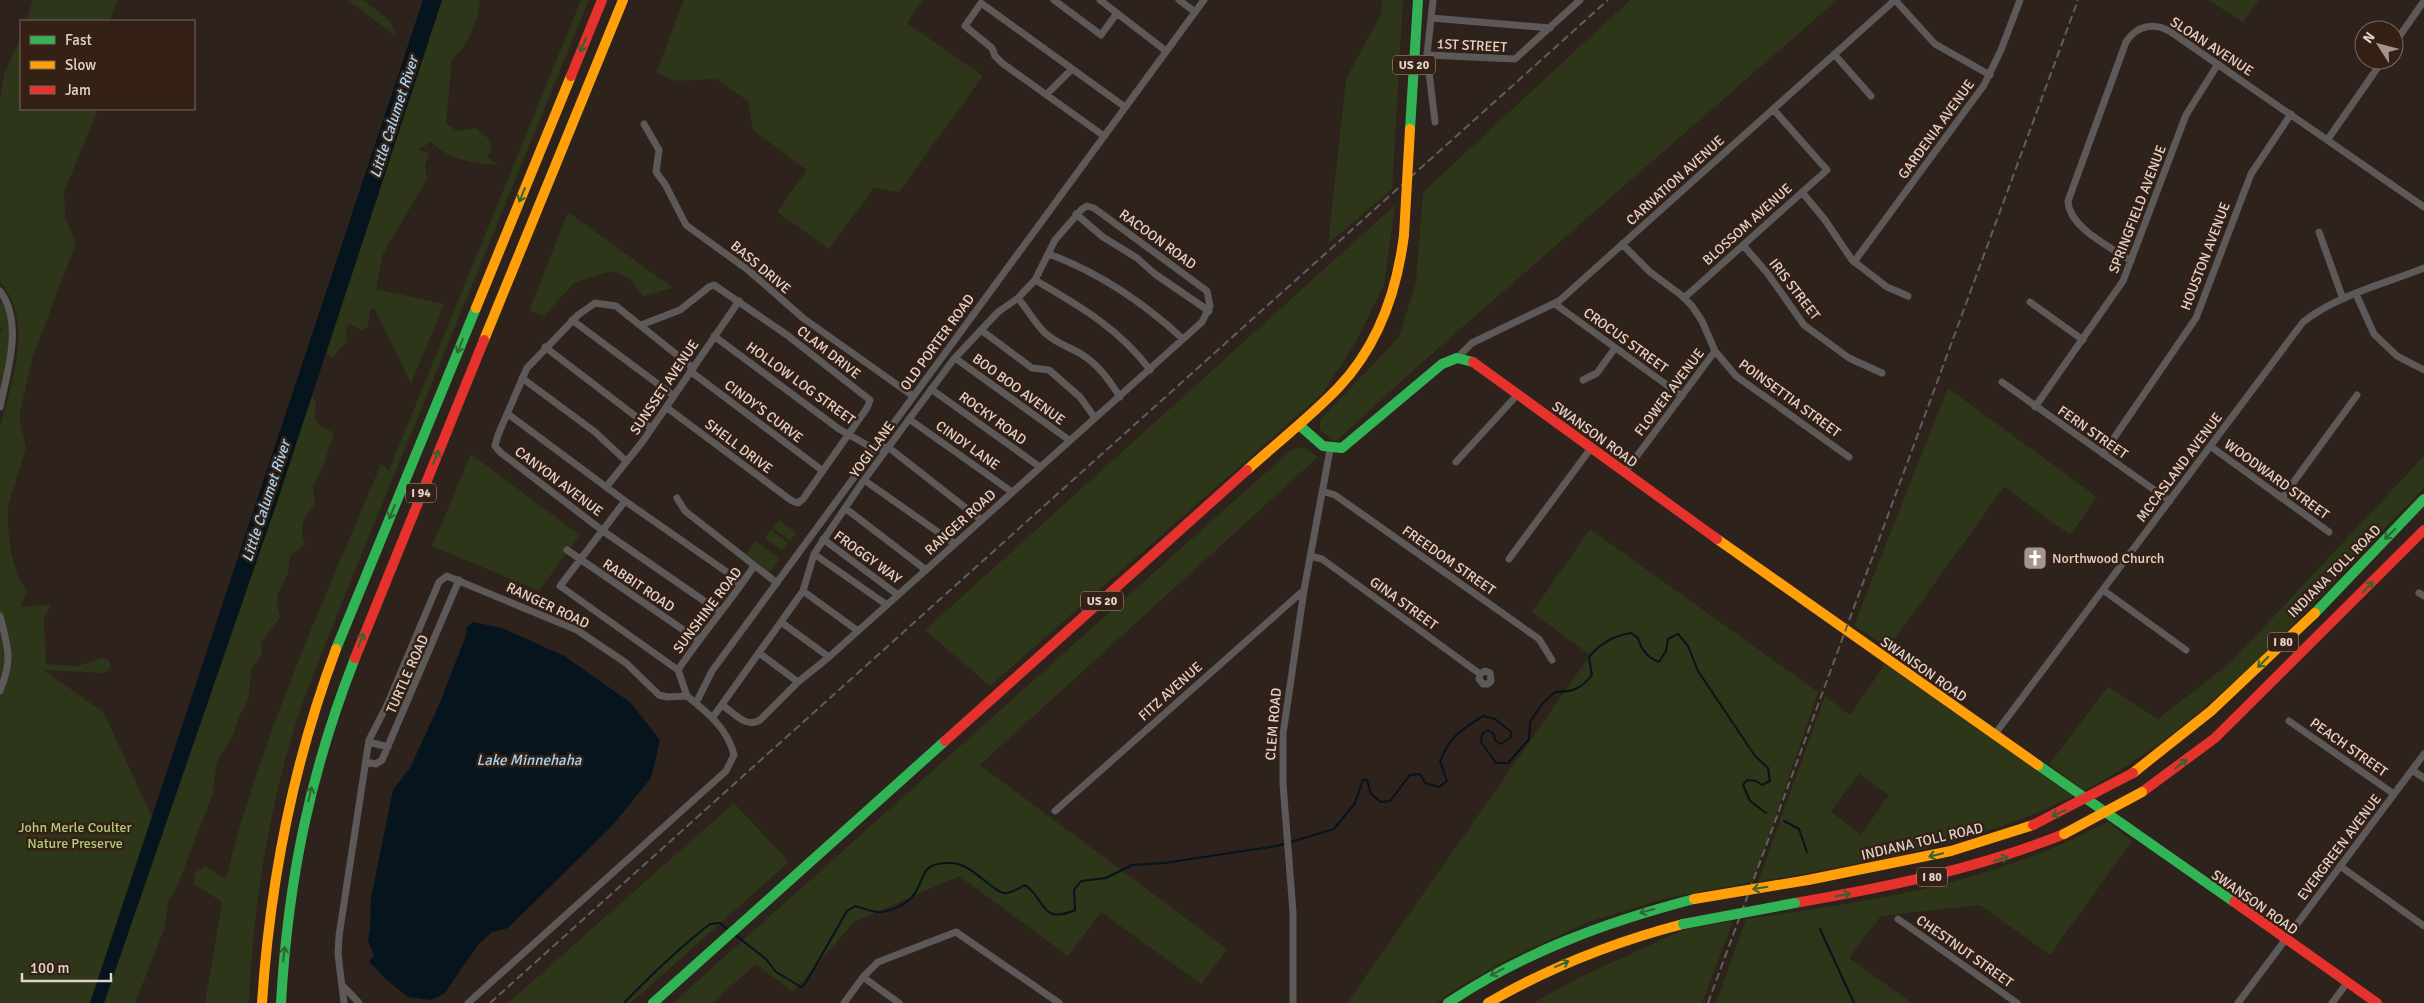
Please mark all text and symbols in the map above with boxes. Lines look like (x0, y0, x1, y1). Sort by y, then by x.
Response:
street label: SLOAN AVENUE (2167, 13, 2256, 80)
legend (20, 20, 195, 110)
north arrow (2354, 20, 2404, 70)
text: N (2359, 29, 2379, 47)
text: Fast (65, 31, 92, 49)
street label: 1ST STREET (1436, 35, 1508, 56)
one-way arrow (578, 37, 588, 52)
water label: Little Calumet River (366, 52, 423, 180)
text: Slow (65, 56, 96, 74)
road number: US 20 (1393, 56, 1435, 74)
street label: GARDENIA AVENUE (1895, 76, 1978, 182)
text: Jam (65, 81, 91, 99)
street label: CARNATION AVENUE (1623, 132, 1728, 229)
street label: SPRINGFIELD AVENUE (2105, 143, 2170, 276)
street label: BLOSSOM AVENUE (1699, 180, 1796, 269)
one-way arrow (516, 188, 525, 203)
street label: HOUSTON AVENUE (2177, 200, 2234, 313)
street label: RACOON ROAD (1116, 206, 1200, 273)
street label: BASS DRIVE (727, 237, 794, 297)
street label: IRIS STREET (1765, 255, 1824, 323)
street label: OLD PORTER ROAD (897, 291, 978, 394)
street label: CROCUS STREET (1580, 304, 1671, 377)
street label: CLAM DRIVE (793, 322, 864, 383)
street label: SUNSSET AVENUE (626, 337, 702, 438)
one-way arrow (455, 338, 464, 353)
street label: HOLLOW LOG STREET (743, 338, 859, 429)
street label: FLOWER AVENUE (1631, 345, 1708, 439)
street label: BOO BOO AVENUE (969, 350, 1068, 429)
street label: POINSETTIA STREET (1735, 356, 1844, 441)
street label: CINDY'S CURVE (721, 376, 806, 446)
street label: ROCKY ROAD (956, 388, 1030, 449)
street label: SWANSON ROAD (1549, 398, 1641, 471)
street label: FERN STREET (2054, 402, 2131, 463)
street label: MCCASLAND AVENUE (2133, 409, 2226, 525)
street label: SHELL DRIVE (702, 416, 776, 477)
street label: CINDY LANE (932, 417, 1003, 474)
street label: YOGI LANE (846, 418, 899, 481)
water label: Little Calumet River (238, 436, 295, 564)
street label: WOODWARD STREET (2221, 436, 2332, 523)
street label: CANYON AVENUE (511, 443, 606, 520)
one-way arrow (432, 450, 441, 465)
road number: I 94 (406, 483, 436, 502)
street label: RANGER ROAD (921, 486, 999, 559)
one-way arrow (387, 504, 396, 520)
street label: INDIANA TOLL ROAD (2284, 521, 2384, 621)
street label: FREEDOM STREET (1399, 522, 1499, 599)
street label: FROGGY WAY (831, 527, 905, 588)
one-way arrow (2384, 528, 2396, 540)
church icon: Northwood Church (2022, 545, 2048, 571)
place label: Northwood Church (2052, 550, 2164, 567)
street label: RABBIT ROAD (600, 555, 678, 616)
street label: SUNSHINE ROAD (670, 564, 745, 657)
street label: GINA STREET (1366, 573, 1441, 634)
street label: RANGER ROAD (504, 579, 592, 632)
one-way arrow (2362, 581, 2374, 593)
road number: US 20 (1081, 592, 1123, 610)
street label: TURTLE ROAD (383, 632, 432, 716)
road number: I 80 (2268, 632, 2298, 652)
one-way arrow (357, 633, 366, 648)
street label: SWANSON ROAD (1877, 633, 1970, 705)
one-way arrow (2257, 656, 2269, 668)
street label: FITZ AVENUE (1135, 658, 1206, 724)
street label: CLEM ROAD (1262, 687, 1285, 761)
street label: PEACH STREET (2307, 714, 2391, 780)
water label: Lake Minnehaha (477, 751, 582, 769)
one-way arrow (2174, 759, 2188, 769)
one-way arrow (306, 787, 315, 803)
street label: EVERGREEN AVENUE (2294, 791, 2385, 904)
one-way arrow (2052, 808, 2067, 818)
park label: John Merle Coulter Nature Preserve (18, 819, 133, 852)
street label: INDIANA TOLL ROAD (1860, 819, 1985, 864)
one-way arrow (1929, 851, 1945, 860)
one-way arrow (1993, 853, 2009, 863)
street label: SWANSON ROAD (2208, 866, 2301, 938)
road number: I 80 (1917, 868, 1947, 886)
one-way arrow (1752, 883, 1768, 893)
one-way arrow (1834, 889, 1850, 899)
one-way arrow (1639, 907, 1655, 916)
street label: CHESTNUT STREET (1913, 912, 2017, 991)
one-way arrow (280, 947, 289, 963)
scale bar (22, 950, 111, 982)
one-way arrow (1554, 958, 1569, 968)
text: 100 m (30, 959, 70, 977)
one-way arrow (1490, 968, 1505, 978)

